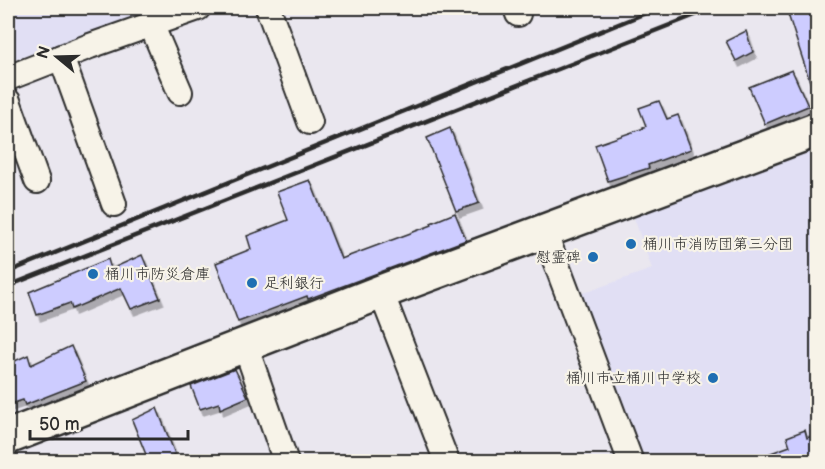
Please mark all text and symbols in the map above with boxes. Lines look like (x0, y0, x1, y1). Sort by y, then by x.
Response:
north arrow (27, 27, 87, 87)
text: N (33, 44, 55, 61)
place label: 桶川市消防団第三分団 (643, 235, 793, 254)
marker: 桶川市消防団第三分団 (624, 237, 638, 251)
place label: 慰霊碑 (536, 248, 581, 267)
marker: 慰霊碑 (586, 250, 600, 264)
place label: 桶川市防災倉庫 (105, 265, 210, 284)
marker: 桶川市防災倉庫 (86, 267, 100, 281)
place label: 足利銀行 (264, 274, 324, 293)
marker: 足利銀行 (245, 276, 259, 290)
place label: 桶川市立桶川中学校 (566, 369, 701, 388)
marker: 桶川市立桶川中学校 (706, 371, 720, 385)
scale bar (30, 403, 188, 441)
text: 50 m (39, 414, 80, 435)

